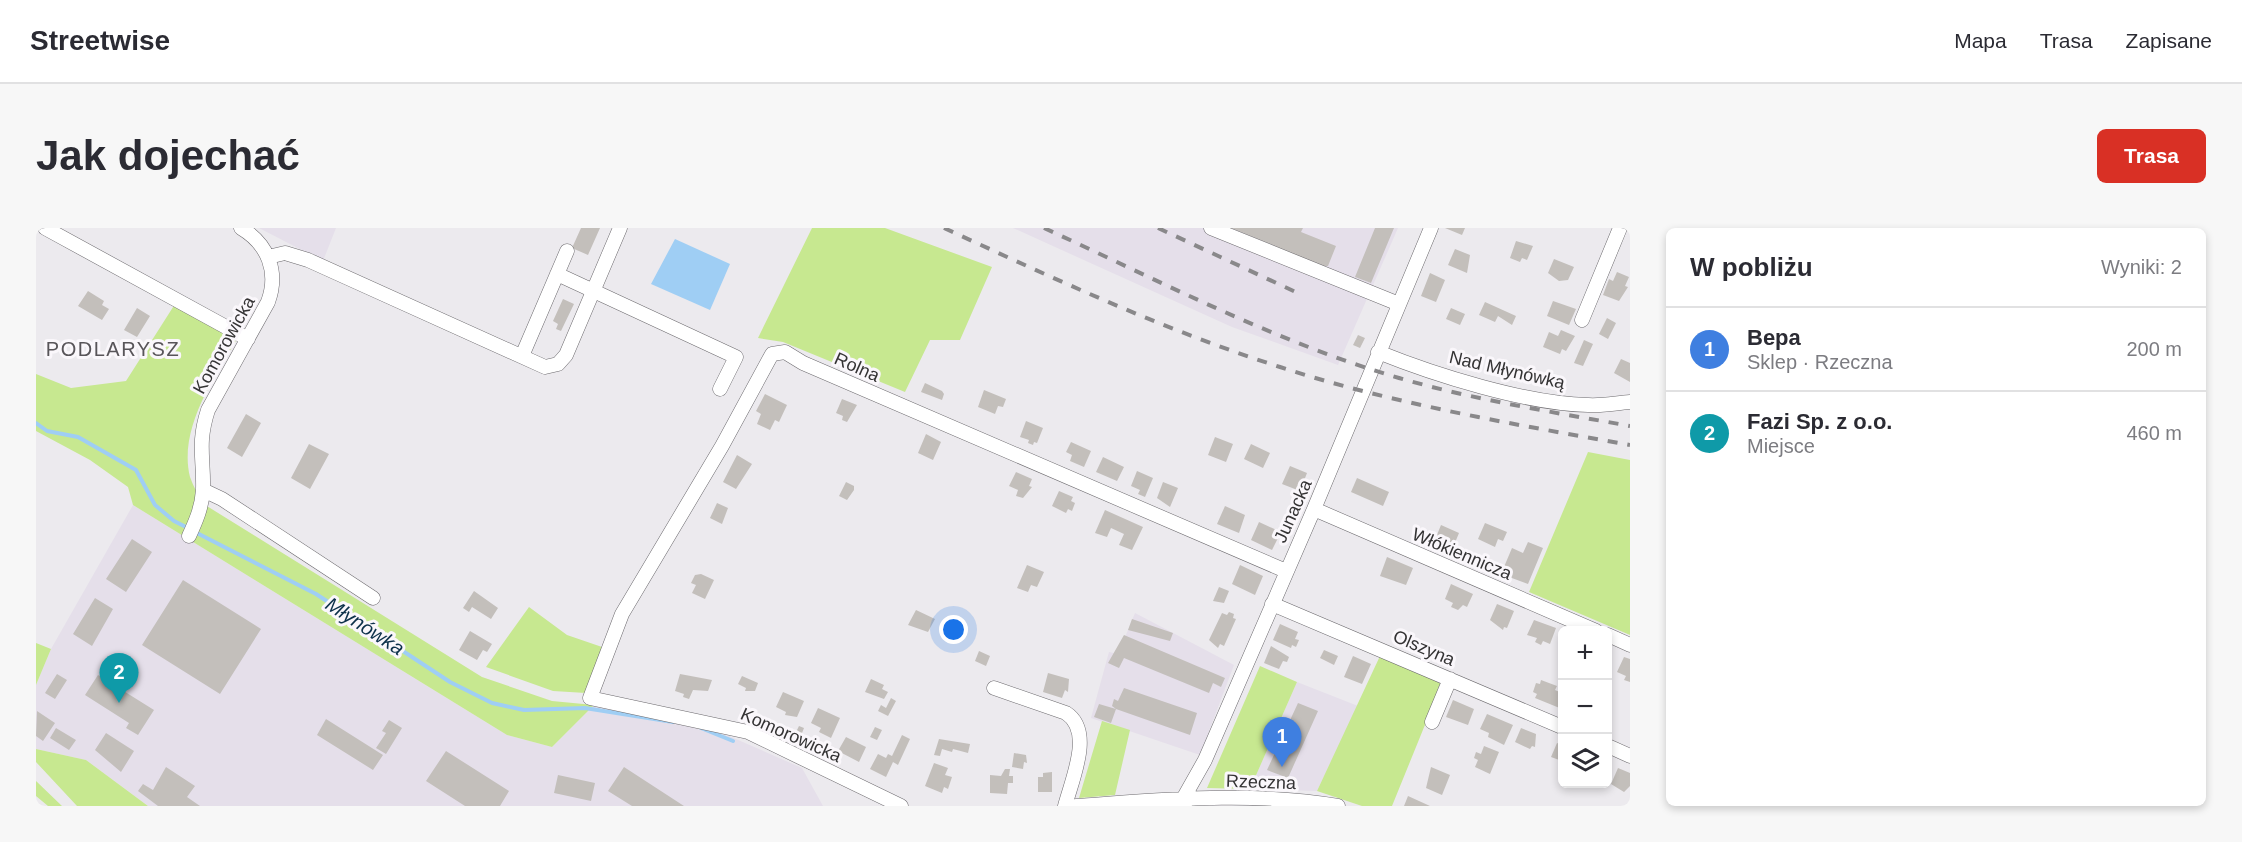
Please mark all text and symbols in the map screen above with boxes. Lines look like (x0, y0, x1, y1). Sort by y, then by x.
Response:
text: Streetwise (30, 25, 170, 56)
text: Mapa (1954, 29, 2007, 52)
text: Trasa (2040, 29, 2093, 52)
text: Zapisane (2126, 29, 2212, 52)
button: Trasa (2097, 129, 2206, 183)
text: Jak dojechać (36, 132, 300, 179)
text: W pobliżu (1690, 252, 1813, 282)
text: Wyniki: 2 (2101, 256, 2182, 278)
street label: Komorowicka (189, 292, 259, 397)
text: Bepa (1747, 325, 1801, 350)
district label: PODLARYSZ (46, 338, 180, 360)
text: 1 (1704, 338, 1715, 360)
text: 200 m (2126, 338, 2182, 360)
street label: Nad Młynówką (1447, 347, 1568, 393)
street label: Rolna (831, 348, 883, 386)
text: Sklep · Rzeczna (1747, 351, 1893, 373)
text: Fazi Sp. z o.o. (1747, 409, 1892, 434)
text: 2 (1704, 422, 1715, 444)
text: 460 m (2126, 422, 2182, 444)
text: Miejsce (1747, 435, 1815, 457)
street label: Junacka (1270, 475, 1316, 546)
street label: Włókiennicza (1409, 524, 1516, 584)
water label: Młynówka (322, 593, 408, 659)
your location (939, 615, 968, 644)
street label: Olszyna (1390, 626, 1459, 670)
map controls (1558, 626, 1612, 788)
button: + (1558, 626, 1612, 680)
pin: 2 (100, 654, 139, 703)
button: − (1558, 680, 1612, 734)
street label: Komorowicka (738, 704, 845, 767)
pin: 1 (1262, 718, 1302, 767)
button: layers (1558, 734, 1612, 788)
street label: Rzeczna (1226, 771, 1297, 793)

